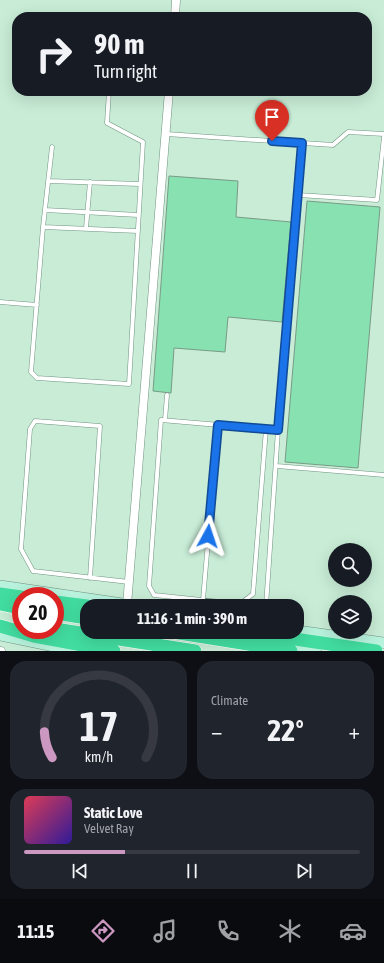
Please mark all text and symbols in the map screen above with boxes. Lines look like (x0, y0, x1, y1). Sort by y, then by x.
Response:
icon: right (28, 28, 80, 80)
text: 90 m (94, 28, 144, 60)
text: Turn right (94, 61, 157, 82)
pin (255, 100, 289, 141)
icon: arrive (261, 106, 283, 128)
position arrow (187, 515, 229, 557)
map controls (328, 543, 372, 639)
button: search (328, 543, 372, 587)
speed limit sign: 20 (12, 587, 64, 639)
button: layers (328, 595, 372, 639)
text: 11:16 · 1 min · 390 m (137, 610, 247, 627)
text: Climate (211, 693, 248, 708)
text: 17 (79, 702, 118, 750)
text: 22° (267, 713, 304, 747)
text: − (211, 718, 222, 744)
text: + (349, 718, 360, 744)
text: km/h (84, 749, 113, 765)
text: Static Love (84, 804, 143, 821)
text: Velvet Ray (84, 821, 134, 836)
icon: previous (69, 860, 91, 882)
icon: pause (181, 860, 203, 882)
icon: next (293, 860, 315, 882)
icon: directions (89, 917, 117, 945)
icon: music (151, 917, 179, 945)
icon: phone (214, 917, 242, 945)
icon: climate (276, 917, 304, 945)
icon: car (339, 917, 367, 945)
text: 11:15 (17, 921, 54, 942)

